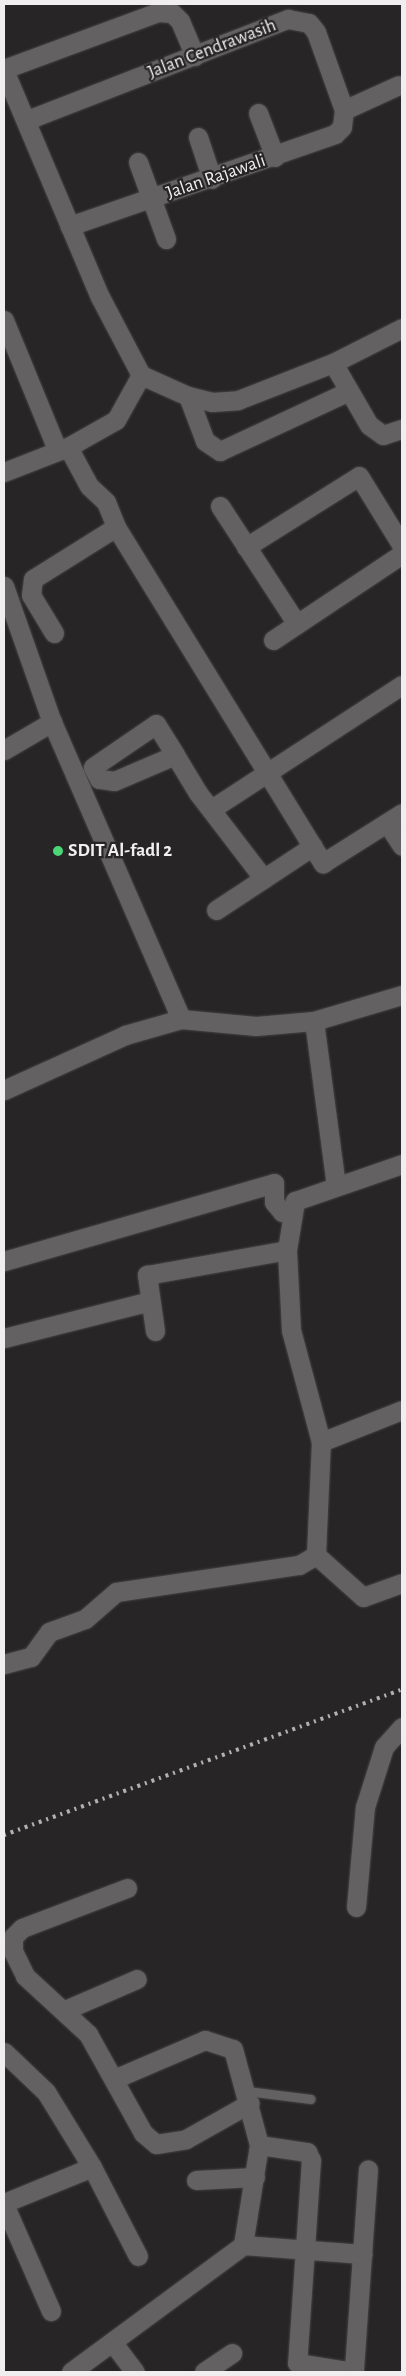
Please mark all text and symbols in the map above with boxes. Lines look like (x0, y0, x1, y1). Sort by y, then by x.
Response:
street label: Jalan Cendrawasih (145, 14, 279, 84)
street label: Jalan Rajawali (163, 149, 269, 205)
place label: SDIT Al-fadl 2 (68, 840, 172, 862)
marker: SDIT Al-fadl 2 (52, 845, 64, 857)

